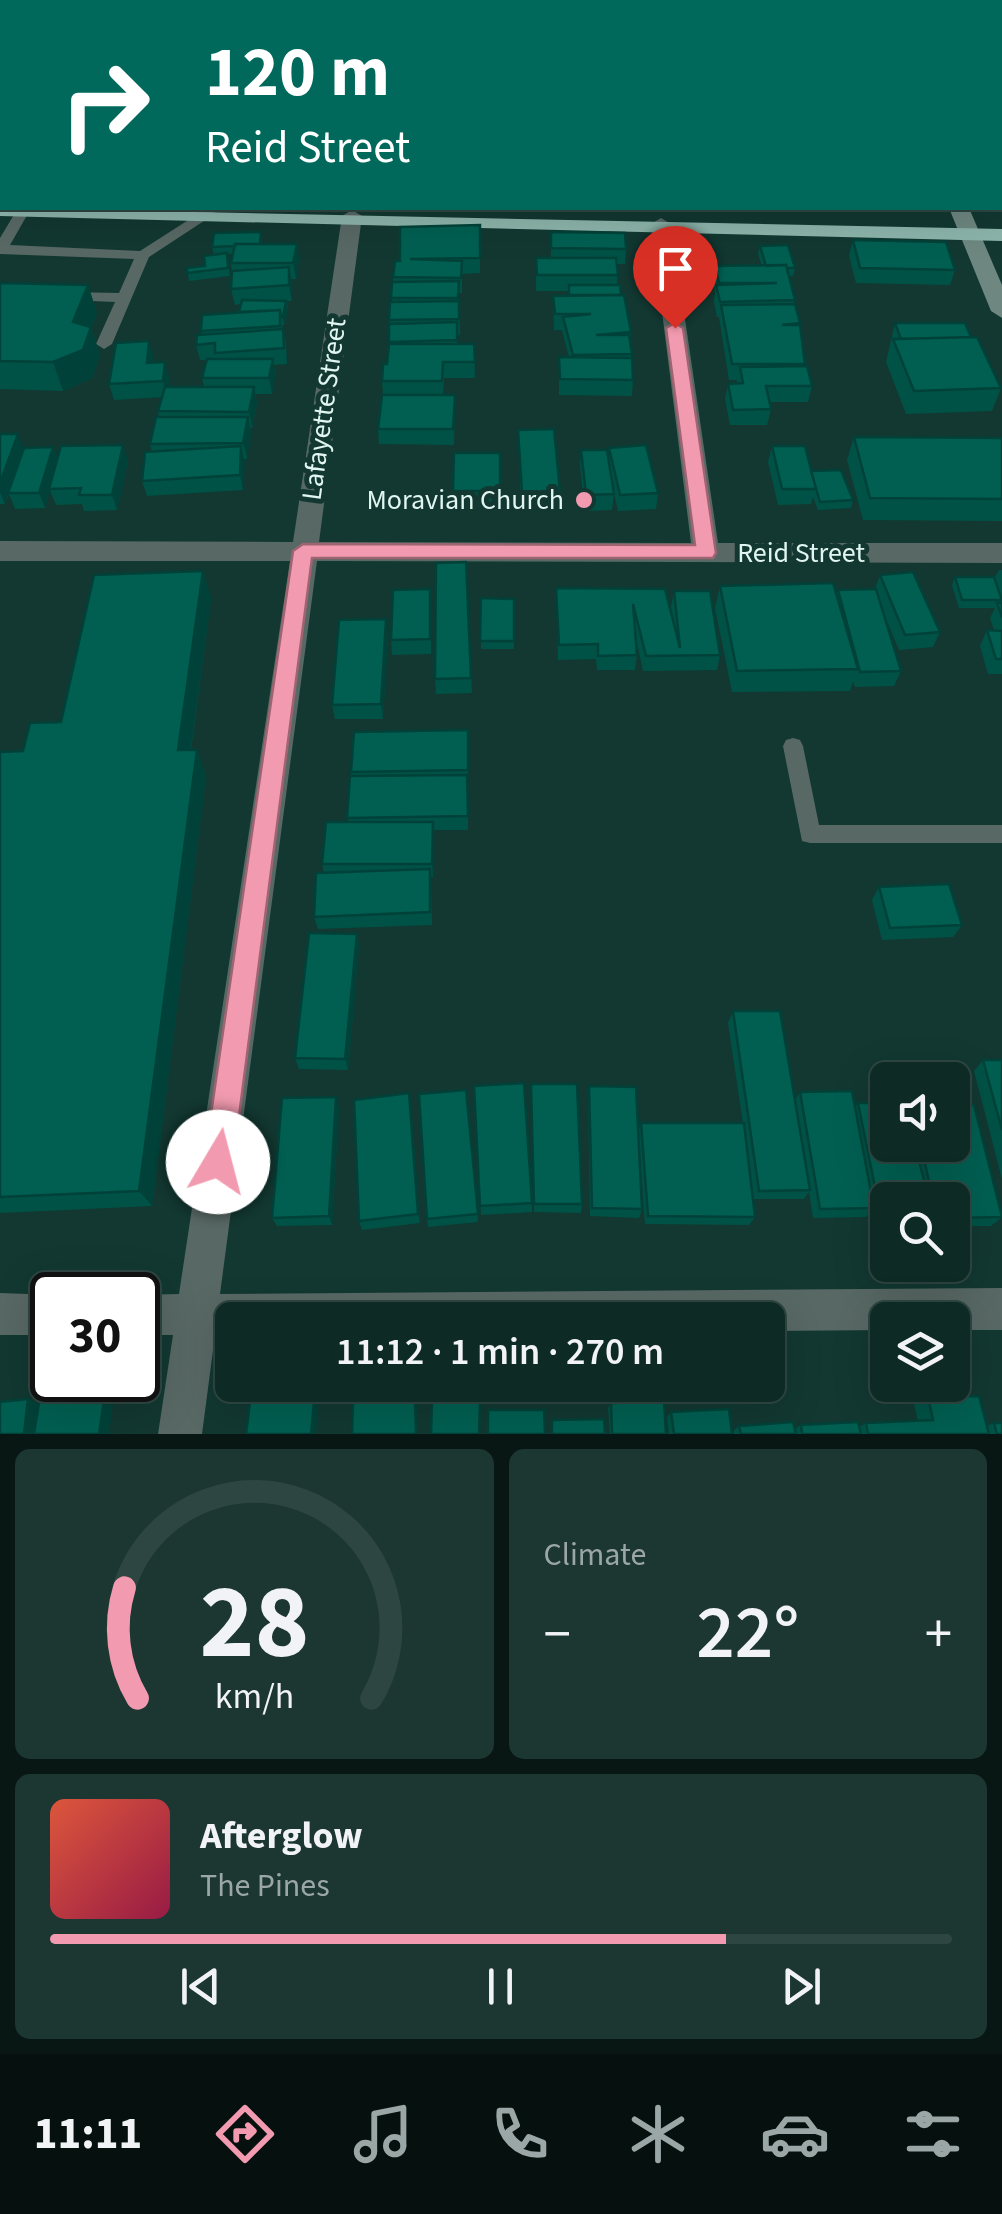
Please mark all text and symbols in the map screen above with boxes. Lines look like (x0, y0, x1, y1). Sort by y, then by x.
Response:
text: 120 m (205, 23, 390, 123)
icon: right (40, 40, 170, 170)
text: Reid Street (205, 116, 410, 180)
pin (633, 226, 718, 329)
icon: arrive (648, 241, 703, 296)
street label: Lafayette Street (291, 315, 357, 503)
place label: Moravian Church (366, 480, 564, 520)
marker: Moravian Church (573, 489, 595, 511)
street label: Reid Street (737, 533, 865, 573)
map controls (870, 1062, 970, 1402)
button: sound (870, 1062, 970, 1162)
position arrow (166, 1110, 270, 1214)
button: search (870, 1182, 970, 1282)
speed limit sign: 30 (30, 1272, 160, 1402)
button: layers (870, 1302, 970, 1402)
text: 11:12 · 1 min · 270 m (336, 1325, 664, 1379)
text: Climate (544, 1532, 646, 1578)
text: 28 (199, 1550, 309, 1698)
text: 22° (696, 1580, 799, 1687)
text: − (544, 1596, 571, 1674)
text: + (925, 1596, 952, 1674)
text: km/h (215, 1671, 294, 1722)
text: Afterglow (200, 1809, 363, 1863)
text: The Pines (200, 1863, 330, 1909)
icon: previous (173, 1959, 228, 2014)
icon: pause (473, 1959, 528, 2014)
icon: next (774, 1959, 829, 2014)
icon: directions (210, 2099, 280, 2169)
icon: music (348, 2099, 418, 2169)
icon: phone (485, 2099, 555, 2169)
icon: climate (623, 2099, 693, 2169)
icon: car (760, 2099, 830, 2169)
icon: filters (898, 2099, 968, 2169)
text: 11:11 (34, 2102, 142, 2166)

